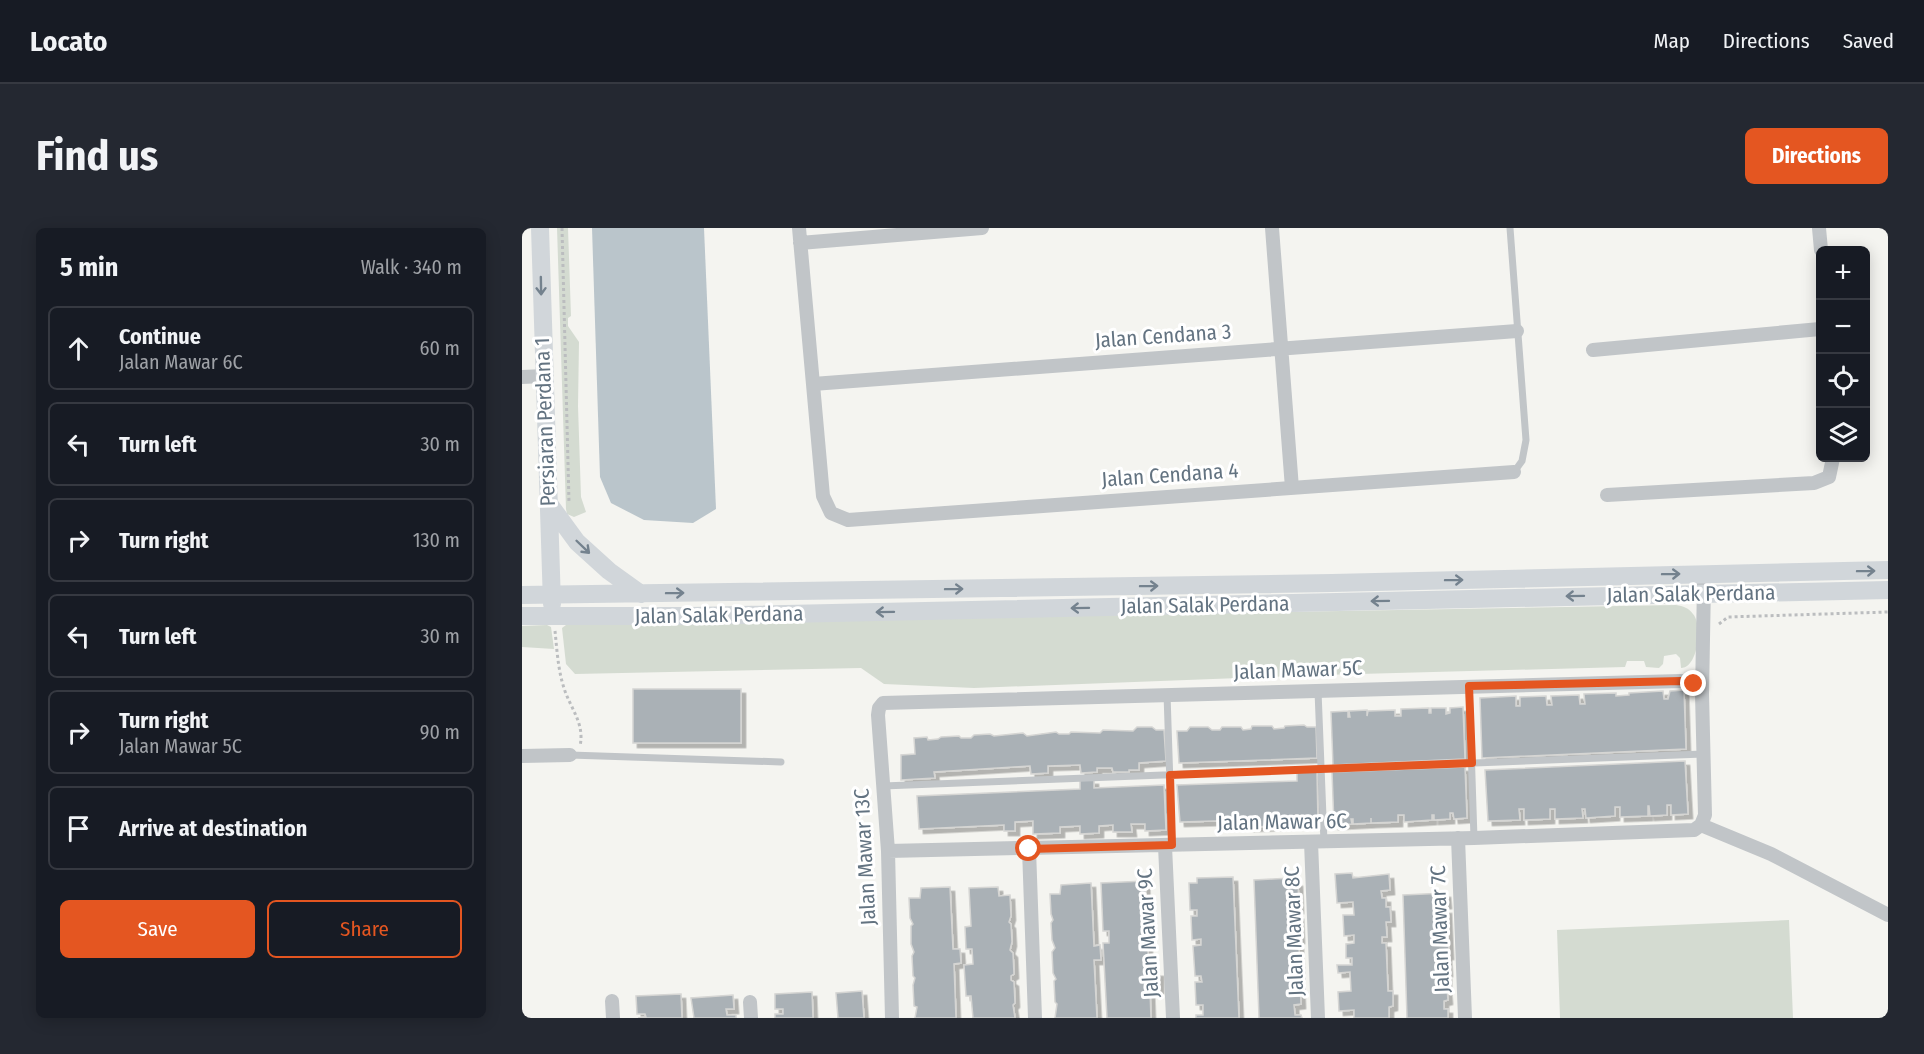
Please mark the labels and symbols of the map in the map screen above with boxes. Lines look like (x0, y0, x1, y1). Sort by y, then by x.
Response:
one-way arrow (536, 276, 547, 296)
street label: Jalan Cendana 3 (1094, 318, 1232, 354)
street label: Persiaran Perdana 1 (529, 337, 561, 507)
street label: Jalan Cendana 4 (1101, 457, 1239, 493)
one-way arrow (575, 540, 590, 554)
one-way arrow (1855, 565, 1875, 577)
one-way arrow (1660, 569, 1680, 580)
one-way arrow (1443, 574, 1463, 585)
one-way arrow (1138, 580, 1158, 592)
street label: Jalan Salak Perdana (1606, 580, 1776, 608)
one-way arrow (943, 583, 963, 595)
one-way arrow (664, 587, 684, 599)
street label: Jalan Salak Perdana (1120, 591, 1290, 619)
one-way arrow (1566, 591, 1586, 602)
one-way arrow (1371, 595, 1391, 606)
street label: Jalan Salak Perdana (634, 601, 804, 629)
one-way arrow (1071, 602, 1091, 613)
one-way arrow (876, 606, 896, 618)
street label: Jalan Mawar 5C (1233, 655, 1363, 685)
route end (1680, 670, 1706, 696)
street label: Jalan Mawar 13C (848, 788, 882, 926)
street label: Jalan Mawar 6C (1217, 808, 1347, 836)
route start (1015, 835, 1041, 861)
street label: Jalan Mawar 7C (1425, 864, 1455, 993)
street label: Jalan Mawar 8C (1279, 865, 1309, 996)
street label: Jalan Mawar 9C (1132, 867, 1164, 998)

